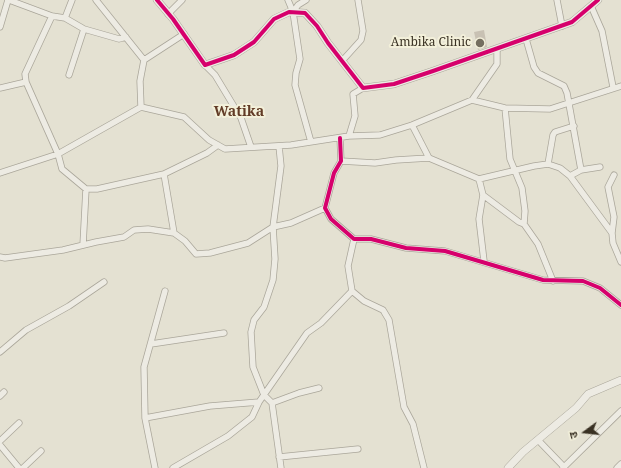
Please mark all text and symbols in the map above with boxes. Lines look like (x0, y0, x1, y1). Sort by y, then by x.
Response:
place label: Ambika Clinic (391, 36, 471, 50)
marker: Ambika Clinic (474, 37, 486, 49)
district label: Watika (214, 104, 264, 120)
north arrow (565, 412, 605, 452)
text: उ (565, 430, 581, 440)

